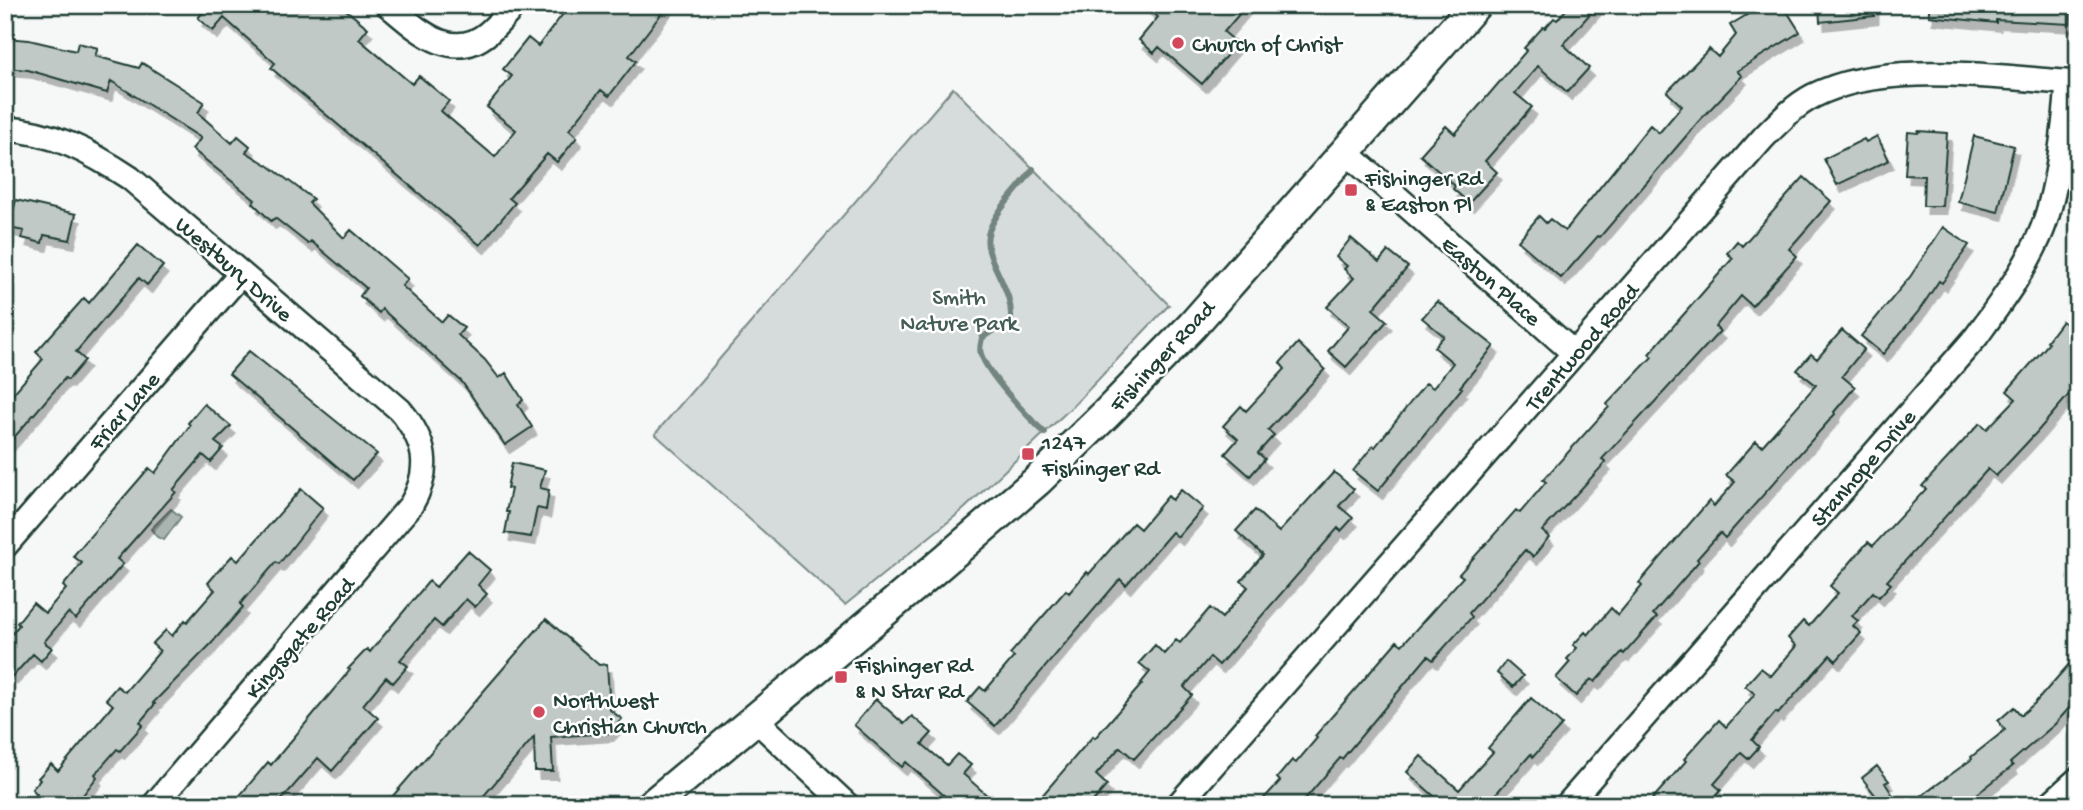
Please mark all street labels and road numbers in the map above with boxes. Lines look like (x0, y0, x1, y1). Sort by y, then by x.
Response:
street label: Westbury Drive (168, 212, 298, 330)
street label: Easton Place (1434, 232, 1546, 334)
street label: Trentwood Road (1520, 278, 1647, 419)
street label: Fishinger Road (1104, 295, 1223, 419)
street label: Friar Lane (84, 367, 168, 458)
street label: Stanhope Drive (1806, 404, 1924, 534)
street label: Kingsgate Road (241, 572, 363, 706)

